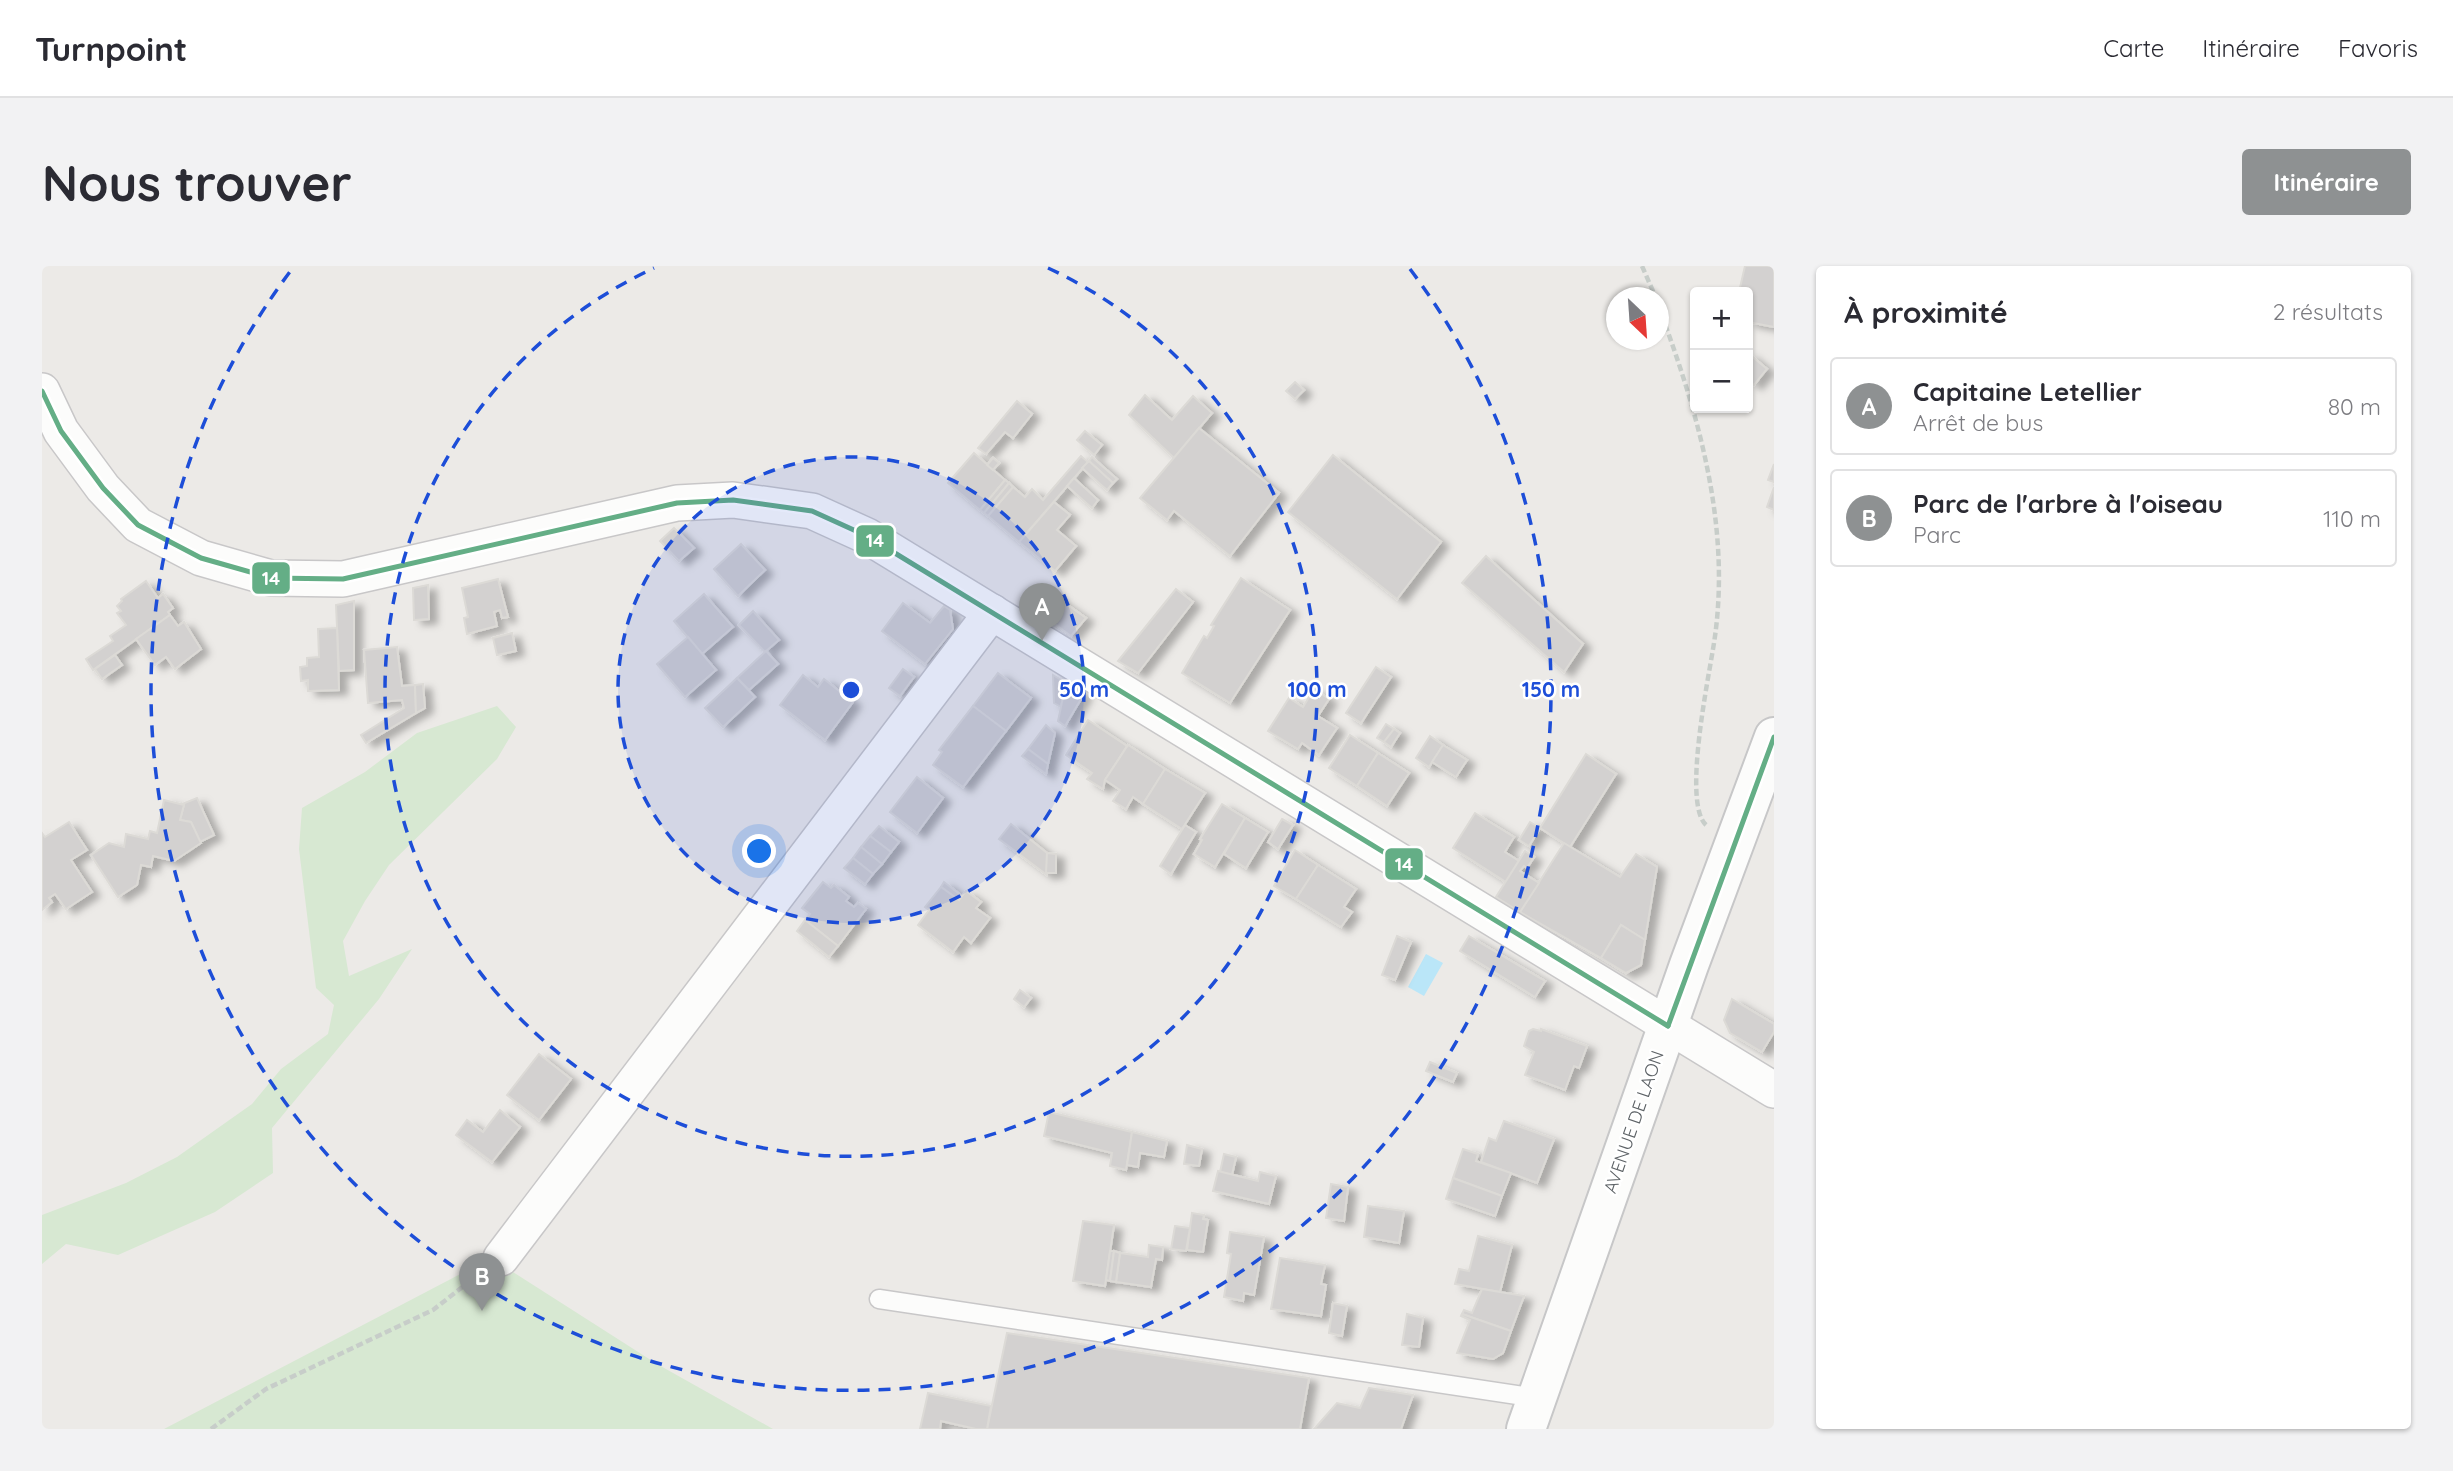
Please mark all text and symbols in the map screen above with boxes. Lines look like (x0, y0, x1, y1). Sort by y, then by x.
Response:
text: Turnpoint (35, 28, 187, 69)
text: Carte (2103, 33, 2164, 63)
text: Itinéraire (2202, 33, 2300, 63)
text: Favoris (2338, 33, 2418, 63)
button: Itinéraire (2242, 149, 2411, 215)
text: Nous trouver (42, 152, 352, 213)
north arrow (1606, 287, 1669, 350)
map controls (1690, 287, 1753, 413)
button: + (1690, 287, 1753, 350)
text: À proximité (1844, 293, 2008, 331)
text: 2 résultats (2273, 297, 2383, 326)
button: − (1690, 350, 1753, 413)
text: Capitaine Letellier (1913, 375, 2142, 408)
text: A (1862, 392, 1876, 421)
text: 80 m (2328, 392, 2381, 421)
text: Arrêt de bus (1913, 408, 2043, 437)
text: Parc de l'arbre à l'oiseau (1913, 487, 2223, 520)
text: B (1861, 504, 1877, 533)
text: 110 m (2323, 504, 2381, 533)
text: Parc (1913, 520, 1961, 549)
line badge: 14 (855, 524, 895, 558)
text: 14 (866, 528, 884, 552)
line badge: 14 (251, 561, 291, 595)
text: 14 (262, 566, 280, 590)
pin: A (1019, 583, 1065, 641)
text: 50 m (1059, 676, 1109, 702)
text: 100 m (1287, 676, 1347, 702)
text: 150 m (1522, 676, 1580, 702)
centre of rings (839, 678, 863, 702)
your location (742, 834, 776, 868)
line badge: 14 (1384, 847, 1424, 881)
text: 14 (1395, 852, 1413, 876)
street label: AVENUE DE LAON (1598, 1047, 1669, 1196)
pin: B (459, 1253, 505, 1311)

